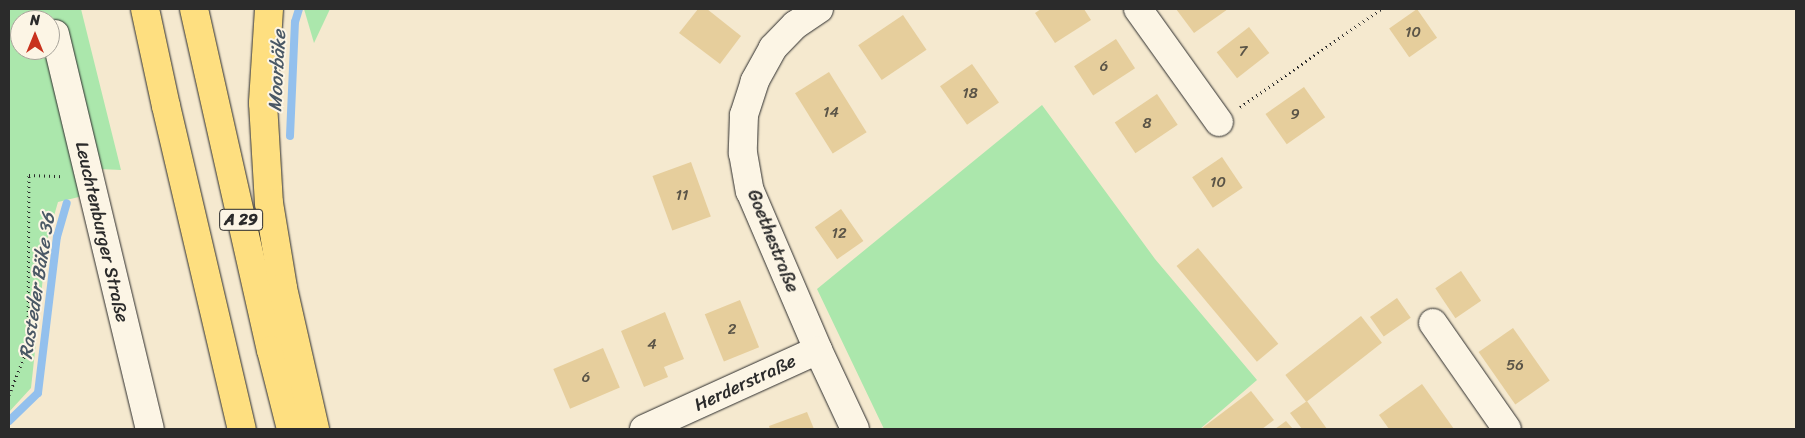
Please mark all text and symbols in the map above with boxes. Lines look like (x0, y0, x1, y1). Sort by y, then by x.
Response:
text: N (30, 8, 40, 33)
north arrow (10, 10, 60, 60)
house number: 10 (1405, 24, 1421, 42)
water label: Moorbäke (263, 30, 291, 112)
house number: 7 (1239, 43, 1247, 61)
house number: 6 (1100, 58, 1108, 76)
house number: 18 (962, 85, 978, 103)
house number: 14 (823, 104, 839, 122)
house number: 9 (1290, 106, 1300, 124)
house number: 8 (1142, 115, 1152, 133)
street label: Leuchtenburger Straße (71, 139, 133, 325)
house number: 10 (1210, 174, 1226, 192)
street label: Goethestraße (743, 186, 803, 296)
house number: 11 (676, 187, 688, 205)
road number: A 29 (218, 206, 264, 234)
water label: Rasteder Bäke 36 (14, 211, 60, 361)
house number: 12 (831, 225, 847, 243)
house number: 2 (728, 321, 736, 339)
house number: 4 (647, 336, 657, 354)
street label: Herderstraße (691, 350, 799, 416)
house number: 56 (1506, 357, 1524, 375)
house number: 6 (582, 369, 590, 387)

